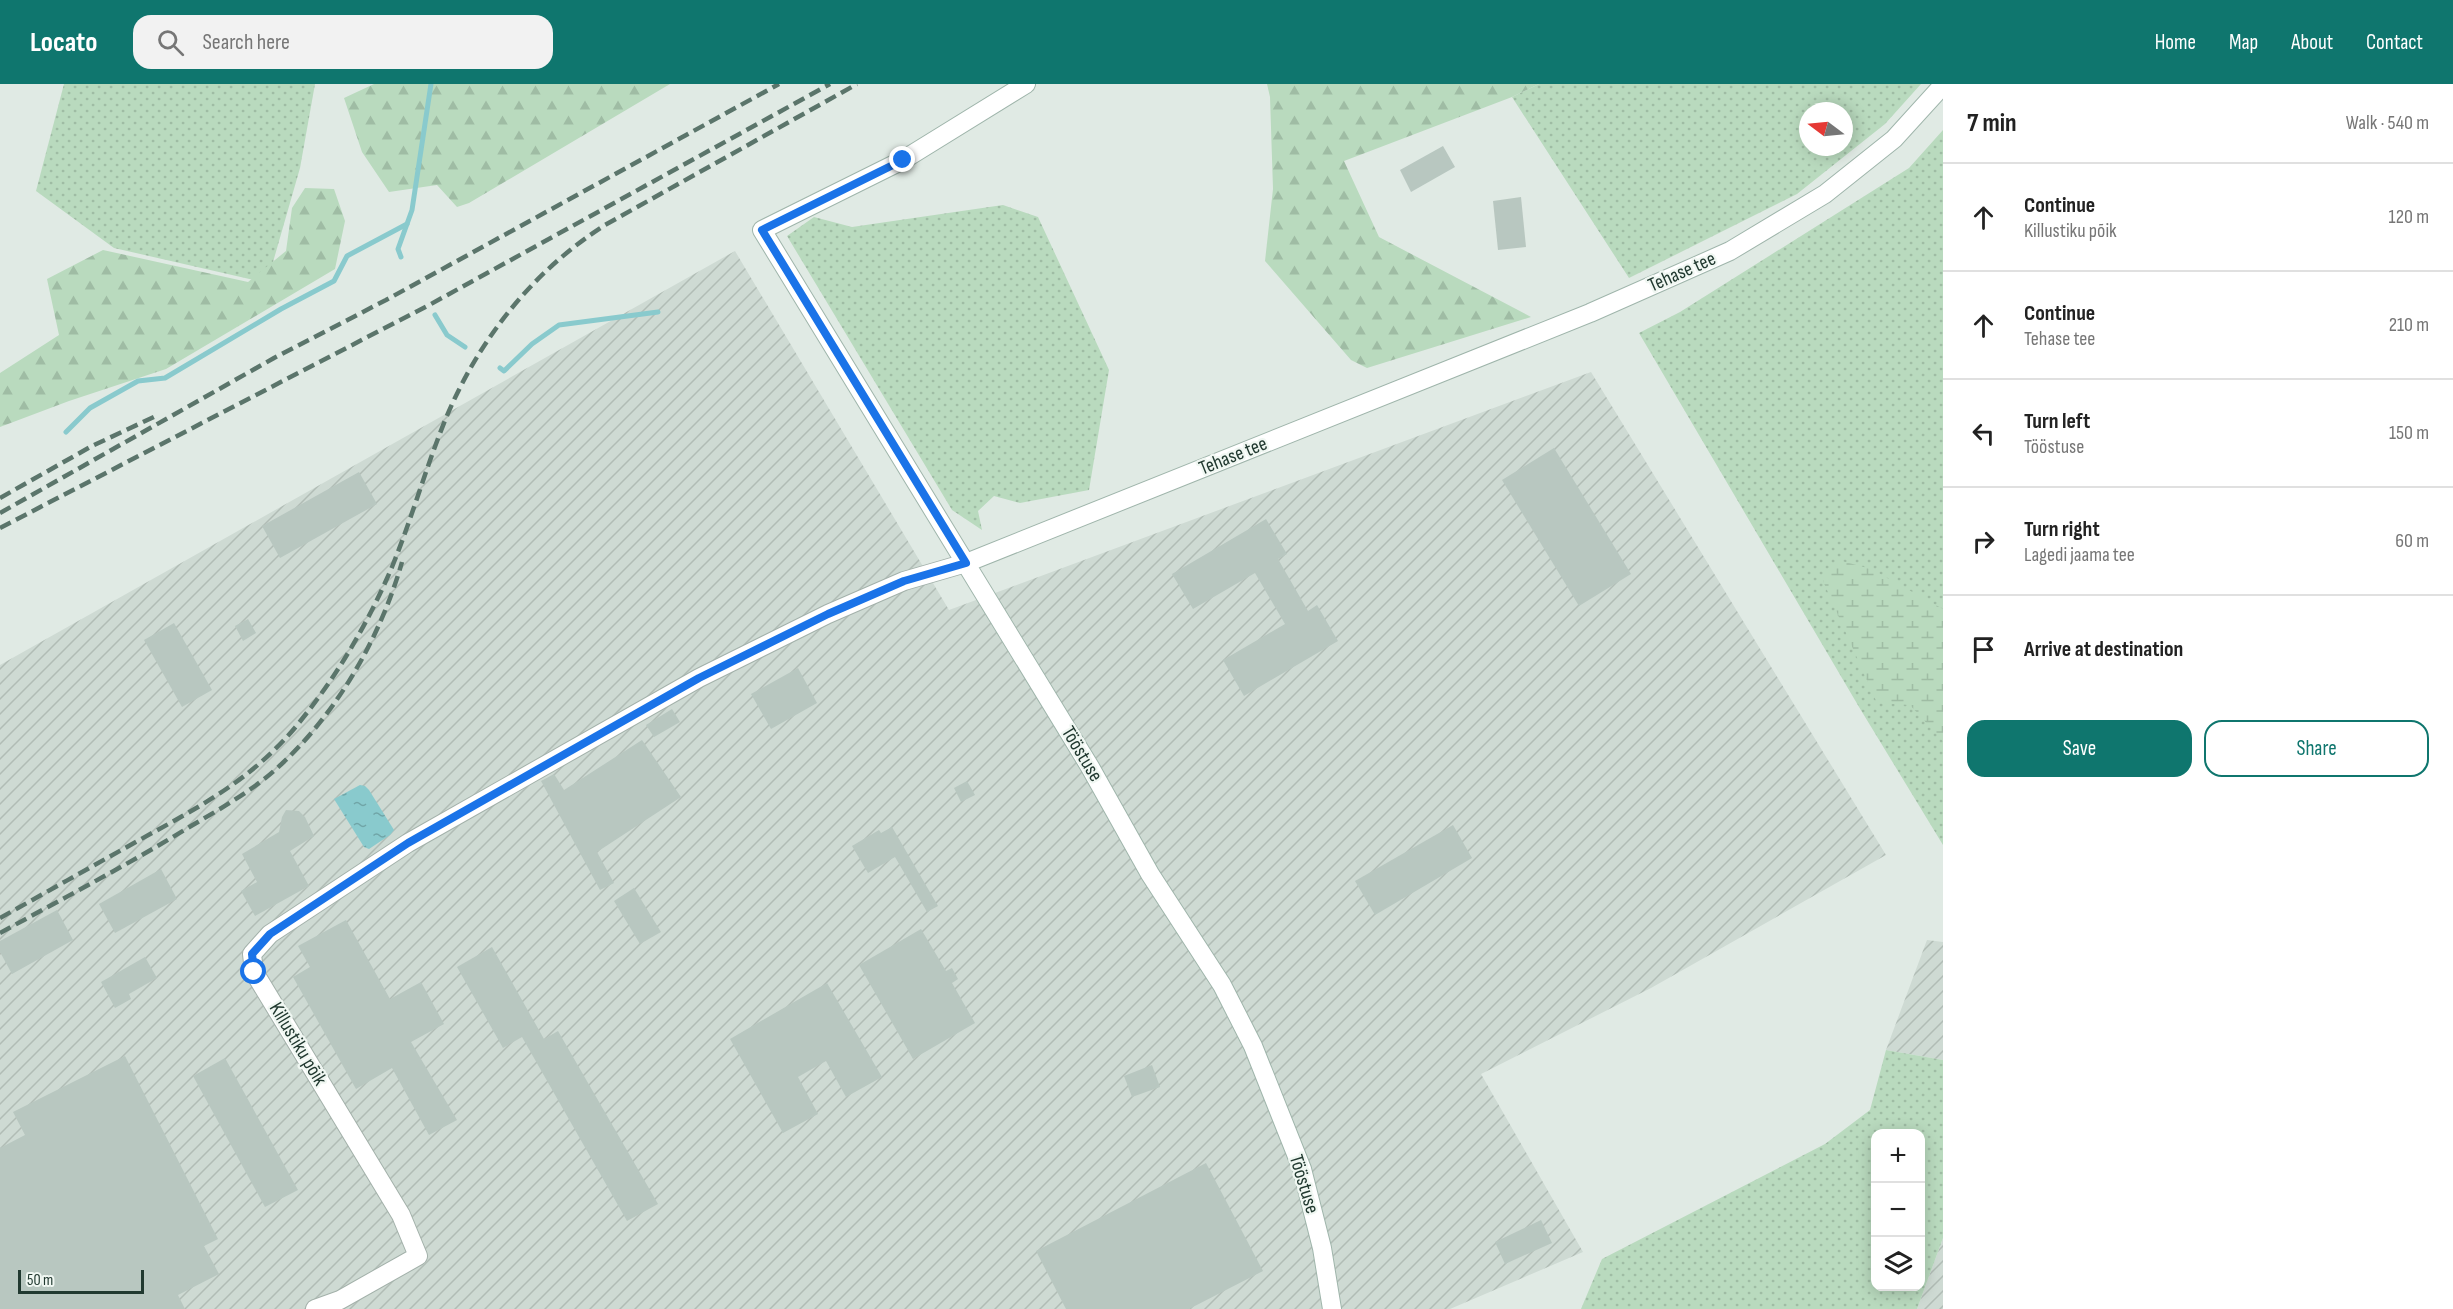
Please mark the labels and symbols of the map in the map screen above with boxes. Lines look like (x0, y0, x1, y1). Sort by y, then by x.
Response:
north arrow (1799, 102, 1853, 156)
route end (889, 146, 915, 172)
street label: Tehase tee (1645, 247, 1719, 297)
street label: Tehase tee (1195, 431, 1271, 481)
street label: Tööstuse (1056, 722, 1108, 786)
route start (240, 958, 266, 984)
street label: Killustiku põik (264, 998, 332, 1090)
street label: Tööstuse (1284, 1152, 1324, 1216)
scale bar (18, 1267, 144, 1294)

